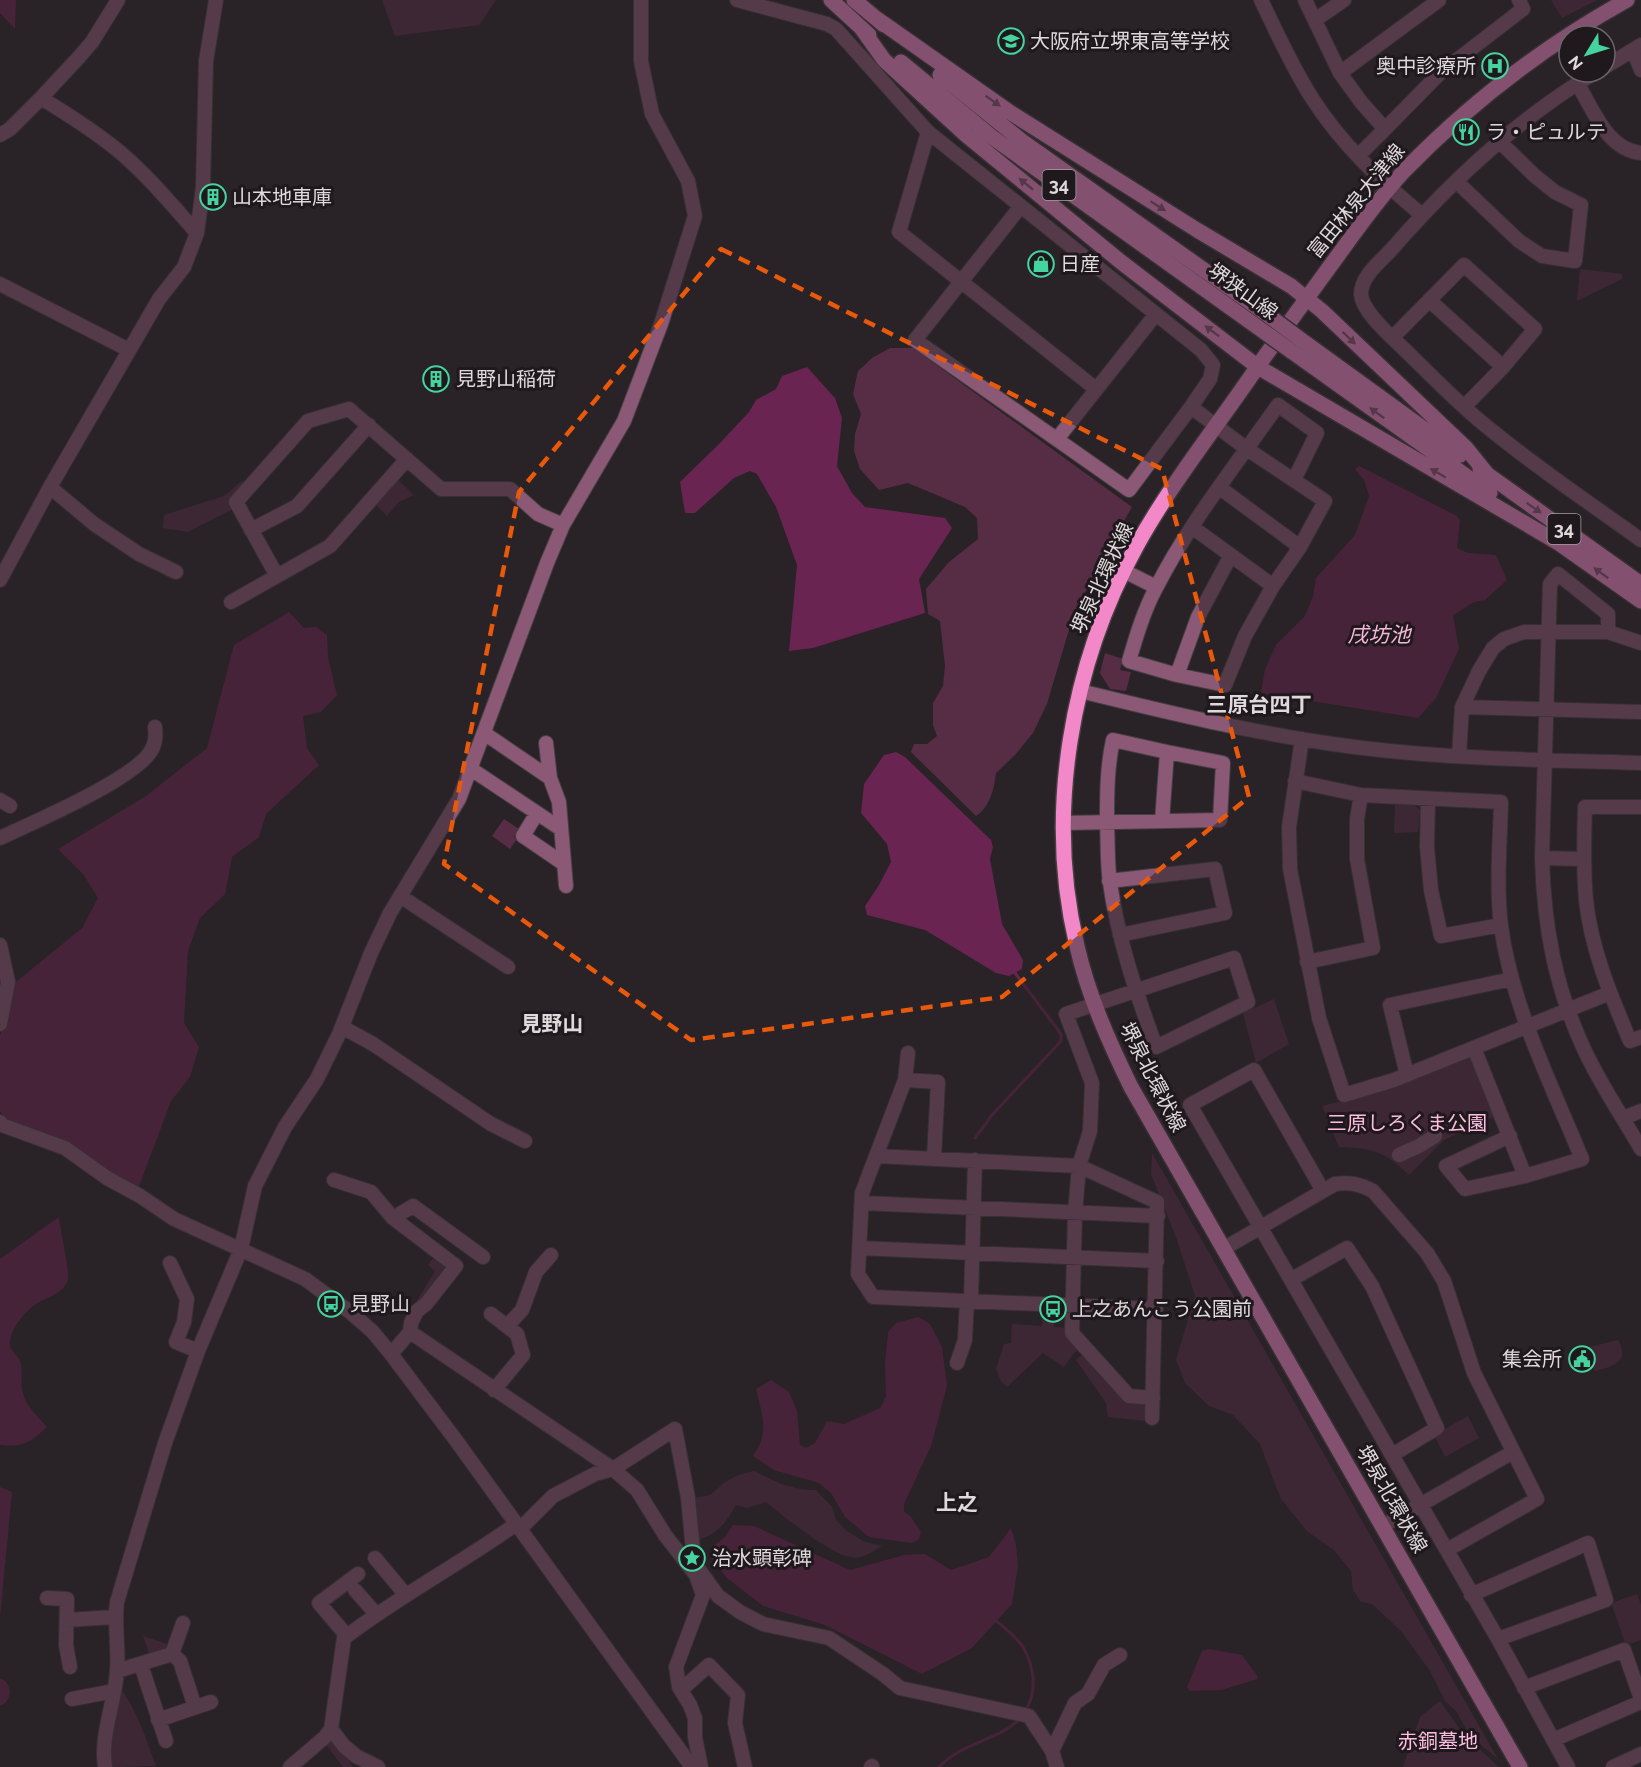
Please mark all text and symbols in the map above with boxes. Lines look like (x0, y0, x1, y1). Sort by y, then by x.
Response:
north arrow (1557, 24, 1617, 84)
school or university icon: 大阪府立堺東高等学校 (996, 26, 1026, 56)
place label: 大阪府立堺東高等学校 (1030, 29, 1230, 53)
hospital icon: 奥中診療所 (1480, 51, 1510, 81)
text: N (1564, 52, 1587, 74)
place label: 奥中診療所 (1376, 54, 1476, 78)
one-way arrow (985, 95, 1001, 107)
restaurant icon: ラ・ピュルテ (1451, 117, 1481, 147)
place label: ラ・ピュルテ (1486, 120, 1606, 144)
street label: 富田林泉大津線 (1303, 139, 1409, 263)
road number: 34 (1042, 170, 1076, 200)
one-way arrow (1018, 177, 1034, 190)
building icon: 山本地車庫 (198, 182, 228, 212)
place label: 山本地車庫 (232, 185, 332, 209)
one-way arrow (1150, 200, 1166, 211)
shop icon: 日産 (1026, 249, 1056, 279)
place label: 日産 (1060, 252, 1100, 276)
street label: 堺狭山線 (1204, 258, 1282, 324)
one-way arrow (1204, 325, 1220, 337)
one-way arrow (1342, 330, 1356, 344)
building icon: 見野山稲荷 (421, 364, 451, 394)
place label: 見野山稲荷 (456, 367, 556, 391)
one-way arrow (1370, 407, 1386, 419)
one-way arrow (1430, 468, 1446, 479)
one-way arrow (1526, 502, 1542, 514)
road number: 34 (1548, 514, 1580, 544)
street label: 堺泉北環状線 (1066, 519, 1138, 637)
one-way arrow (1594, 567, 1610, 579)
water label: 戌坊池 (1348, 622, 1412, 647)
district label: 三原台四丁 (1207, 692, 1312, 717)
district label: 見野山 (521, 1011, 584, 1036)
street label: 堺泉北環状線 (1115, 1018, 1191, 1136)
park label: 三原しろくま公園 (1327, 1111, 1487, 1135)
bus stop icon: 見野山 (316, 1289, 346, 1319)
place label: 見野山 (350, 1292, 410, 1316)
bus stop icon: 上之あんこう公園前 (1038, 1294, 1068, 1324)
place label: 上之あんこう公園前 (1072, 1297, 1252, 1321)
public building icon: 集会所 (1567, 1344, 1597, 1374)
place label: 集会所 (1502, 1347, 1562, 1371)
street label: 堺泉北環状線 (1352, 1441, 1432, 1557)
district label: 上之 (936, 1490, 978, 1515)
place icon: 治水顕彰碑 (677, 1543, 707, 1573)
place label: 治水顕彰碑 (712, 1546, 812, 1570)
park label: 赤銅墓地 (1398, 1729, 1478, 1753)

